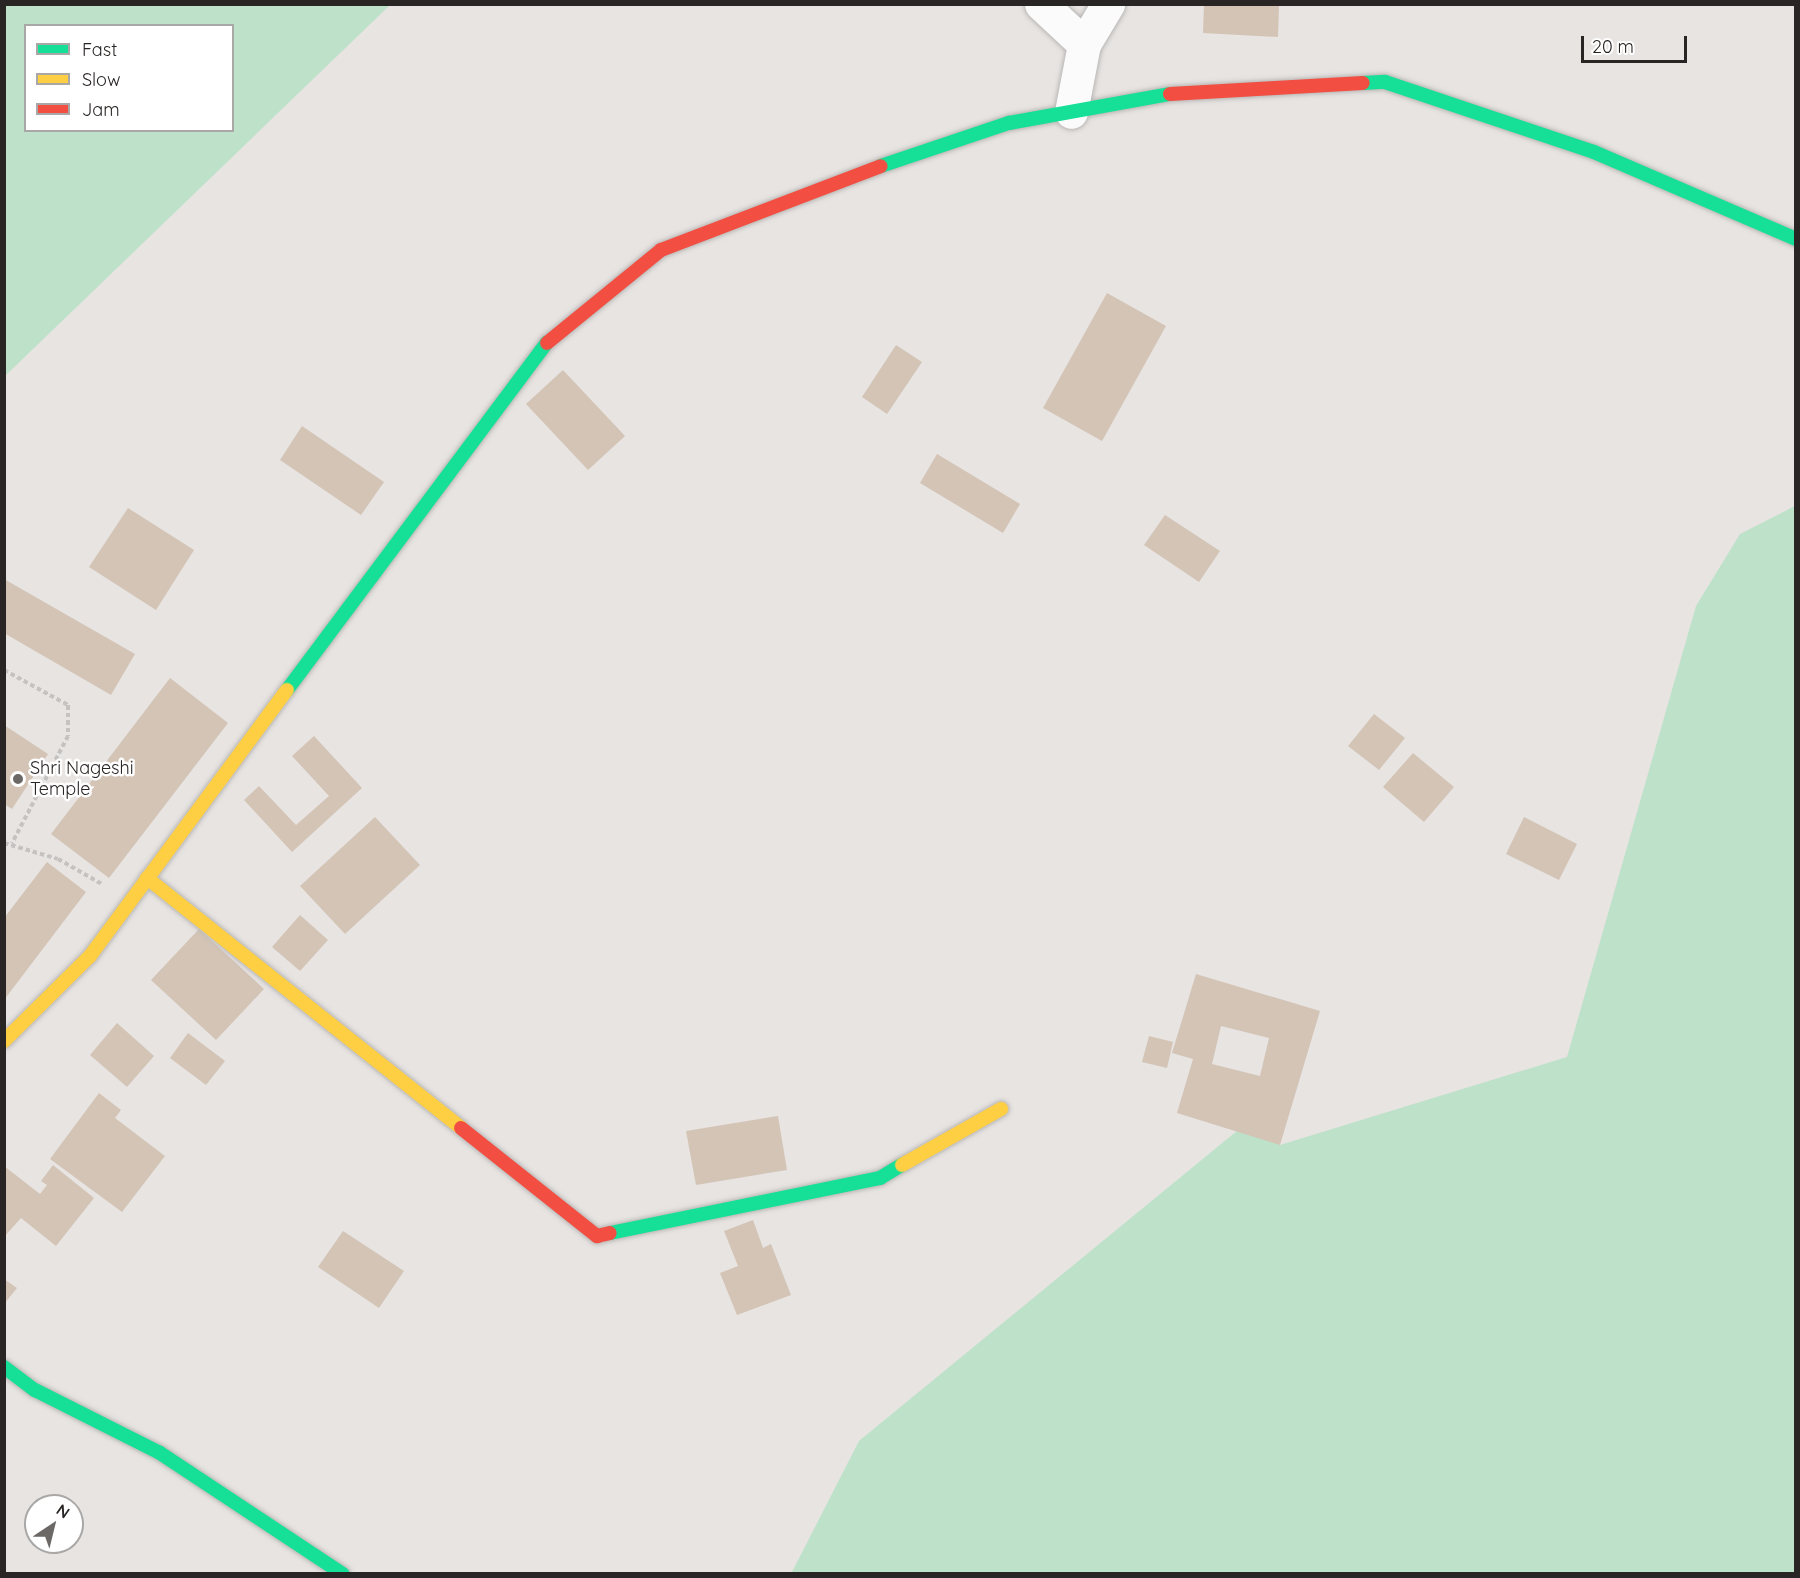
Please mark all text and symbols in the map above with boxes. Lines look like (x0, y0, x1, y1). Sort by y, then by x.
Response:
legend (24, 24, 234, 132)
scale bar (1584, 24, 1690, 62)
text: 20 m (1592, 35, 1634, 58)
text: Fast (82, 38, 117, 61)
text: Slow (82, 68, 120, 91)
text: Jam (82, 98, 120, 121)
place label: Shri Nageshi Temple (30, 758, 134, 800)
marker: Shri Nageshi Temple (11, 772, 25, 786)
north arrow (24, 1494, 84, 1554)
text: N (53, 1499, 74, 1522)

